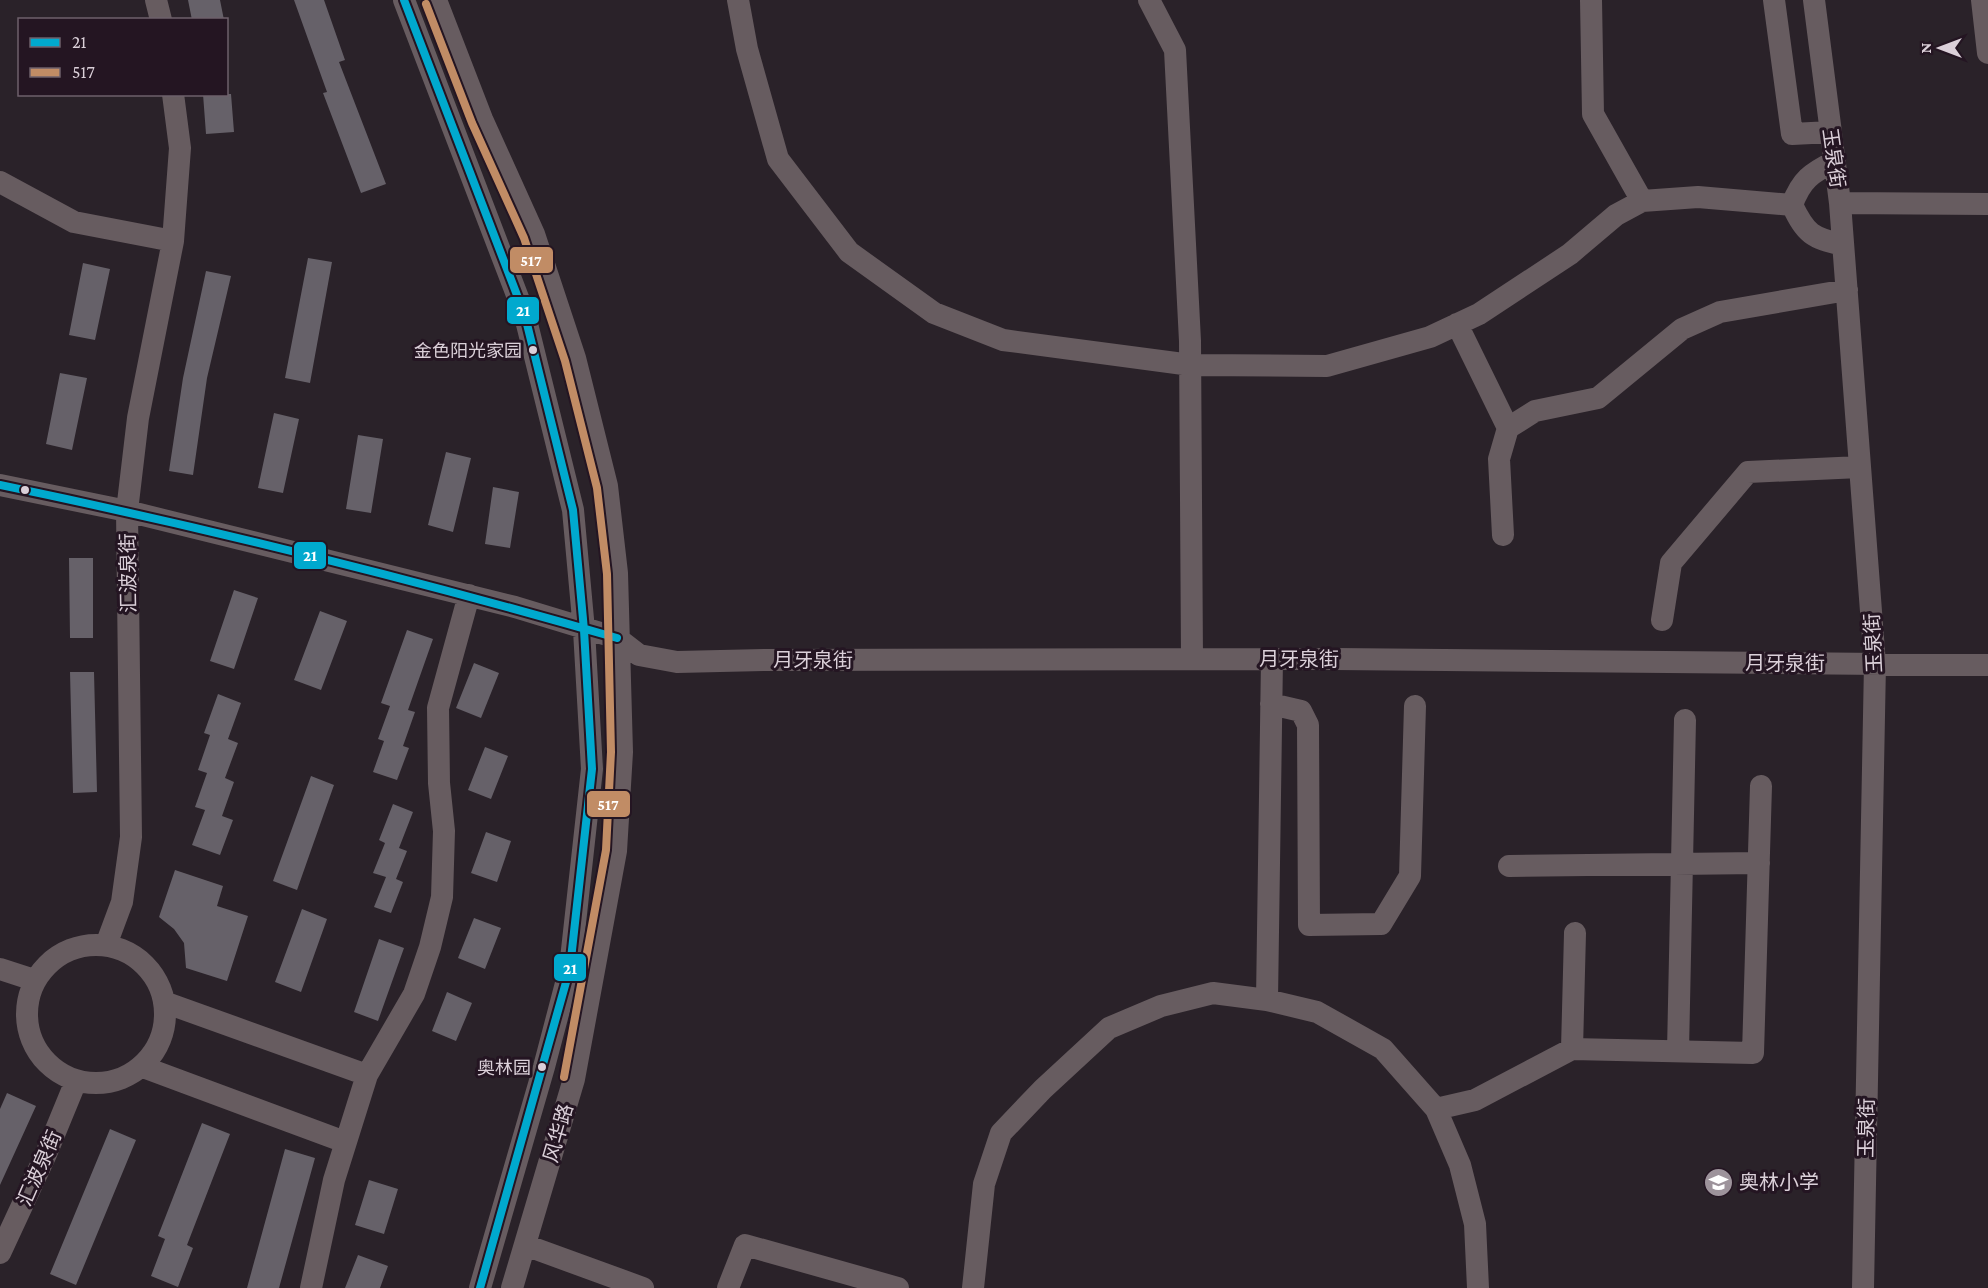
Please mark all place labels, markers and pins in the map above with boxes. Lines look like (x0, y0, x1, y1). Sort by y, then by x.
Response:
place label: 金色阳光家园 (414, 341, 522, 361)
marker: 金色阳光家园 (527, 344, 539, 356)
unlabelled marker (19, 484, 31, 496)
place label: 奥林园 (477, 1058, 531, 1078)
marker: 奥林园 (536, 1061, 548, 1073)
school or university icon: 奥林小学 (1702, 1166, 1734, 1198)
place label: 奥林小学 (1739, 1171, 1819, 1193)

